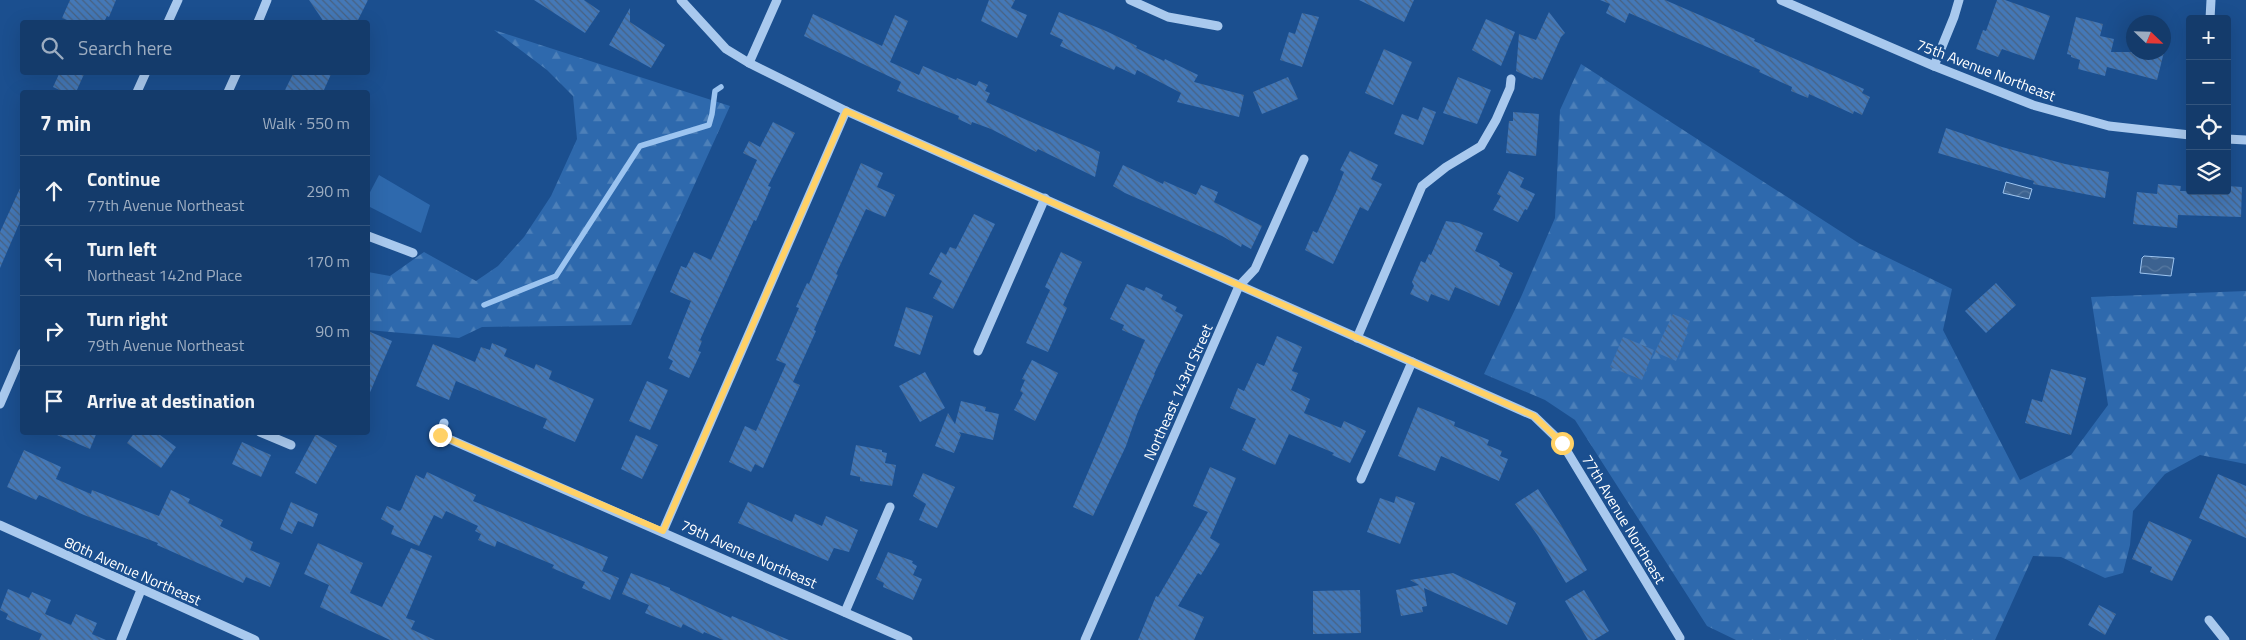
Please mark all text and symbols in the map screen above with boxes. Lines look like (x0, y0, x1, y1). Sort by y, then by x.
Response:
north arrow (2126, 15, 2171, 60)
map controls (2186, 15, 2231, 195)
button: + (2186, 15, 2231, 60)
search box (20, 20, 370, 75)
text: Search here (78, 33, 172, 62)
street label: 75th Avenue Northeast (1913, 33, 2060, 107)
icon: search (38, 34, 66, 62)
button: − (2186, 60, 2231, 105)
button: locate (2186, 105, 2231, 150)
text: 7 min (40, 107, 91, 139)
text: Walk · 550 m (262, 111, 350, 135)
button: layers (2186, 150, 2231, 195)
text: Continue (87, 164, 160, 193)
icon: ahead (40, 177, 68, 205)
text: 290 m (306, 179, 350, 203)
text: 77th Avenue Northeast (87, 193, 244, 217)
text: Turn left (87, 234, 157, 263)
icon: left (40, 247, 68, 275)
text: 170 m (306, 249, 350, 273)
text: Northeast 142nd Place (87, 263, 242, 287)
text: Turn right (87, 304, 168, 333)
icon: right (40, 317, 68, 345)
text: 90 m (315, 319, 350, 343)
street label: Northeast 143rd Street (1138, 319, 1219, 464)
text: 79th Avenue Northeast (87, 333, 244, 357)
text: Arrive at destination (87, 386, 255, 415)
icon: arrive (40, 387, 68, 415)
route end (429, 424, 452, 447)
route start (1551, 432, 1574, 455)
street label: 77th Avenue Northeast (1576, 450, 1672, 589)
street label: 79th Avenue Northeast (677, 514, 822, 595)
street label: 80th Avenue Northeast (61, 531, 206, 612)

